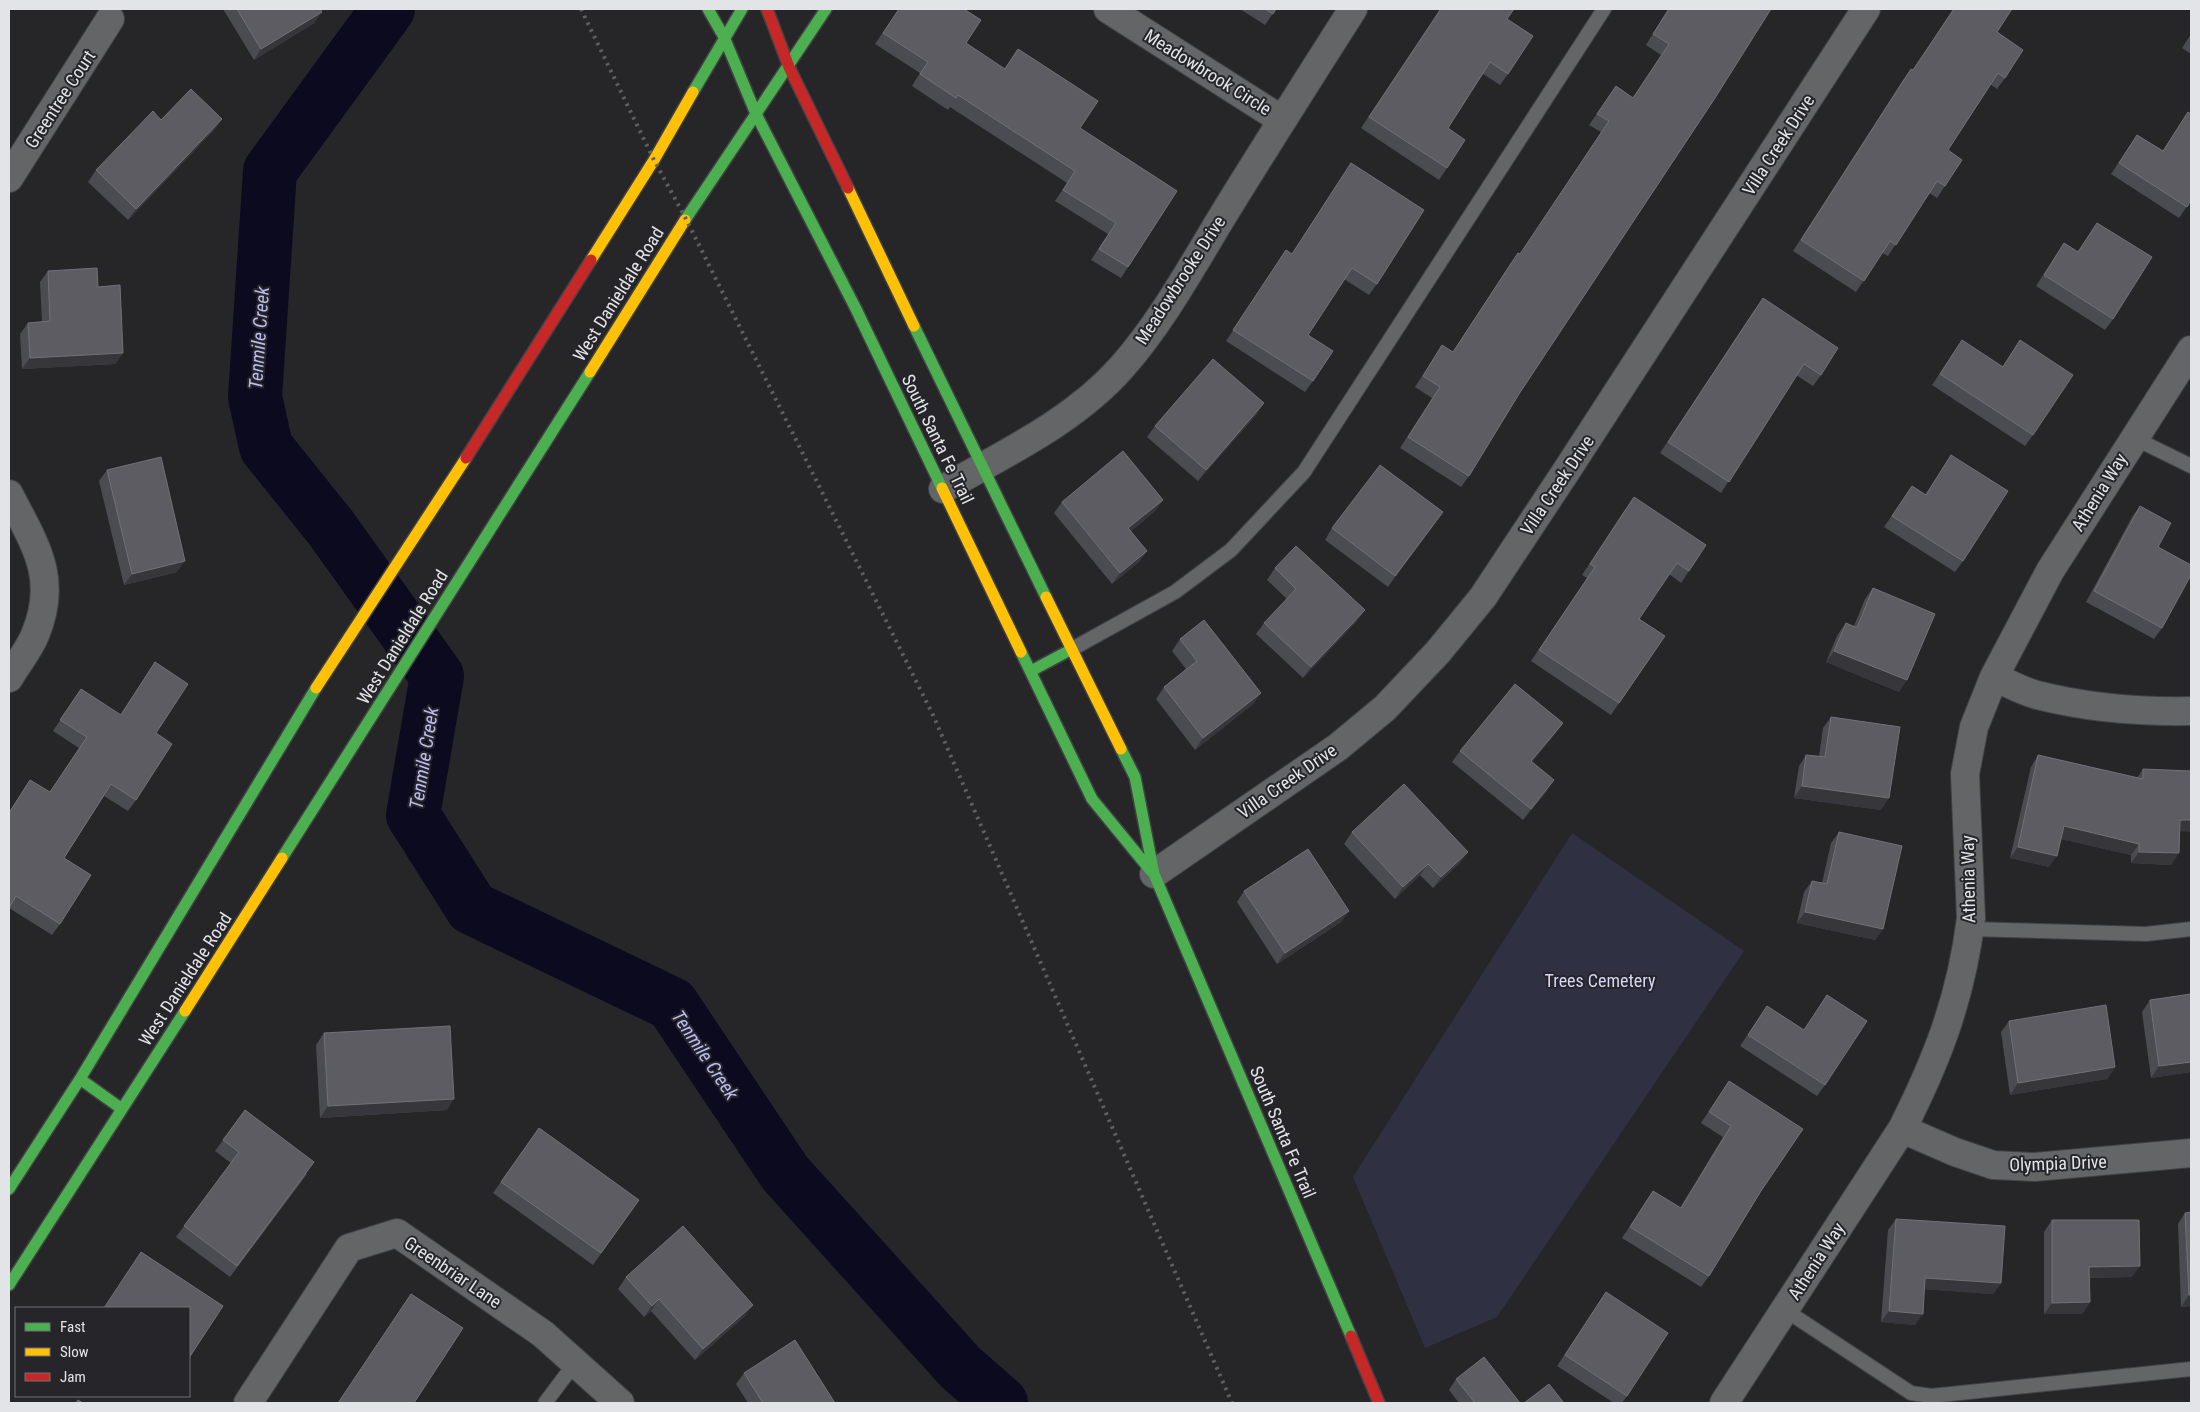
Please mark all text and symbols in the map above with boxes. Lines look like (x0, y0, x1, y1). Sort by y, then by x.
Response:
street label: Meadowbrook Circle (1141, 25, 1275, 119)
street label: Greentree Court (21, 46, 99, 152)
street label: Villa Creek Drive (1738, 91, 1818, 199)
street label: Meadowbrooke Drive (1131, 212, 1229, 348)
street label: West Danieldale Road (568, 223, 668, 365)
water label: Tenmile Creek (244, 285, 274, 390)
street label: South Santa Fe Trail (898, 371, 978, 507)
street label: Villa Creek Drive (1516, 431, 1598, 539)
street label: Athenia Way (2067, 449, 2131, 535)
street label: West Danieldale Road (352, 566, 452, 708)
water label: Tenmile Creek (405, 705, 444, 811)
street label: Villa Creek Drive (1234, 739, 1340, 823)
street label: Athenia Way (1957, 834, 1979, 923)
street label: West Danieldale Road (134, 909, 236, 1049)
park label: Trees Cemetery (1545, 970, 1656, 991)
water label: Tenmile Creek (667, 1006, 744, 1105)
street label: South Santa Fe Trail (1246, 1063, 1320, 1201)
street label: Olympia Drive (2009, 1151, 2107, 1175)
street label: Athenia Way (1783, 1218, 1849, 1303)
street label: Greenbriar Lane (400, 1232, 506, 1312)
legend (15, 1307, 190, 1397)
text: Fast (60, 1318, 85, 1336)
text: Slow (60, 1343, 89, 1361)
text: Jam (60, 1368, 86, 1386)

